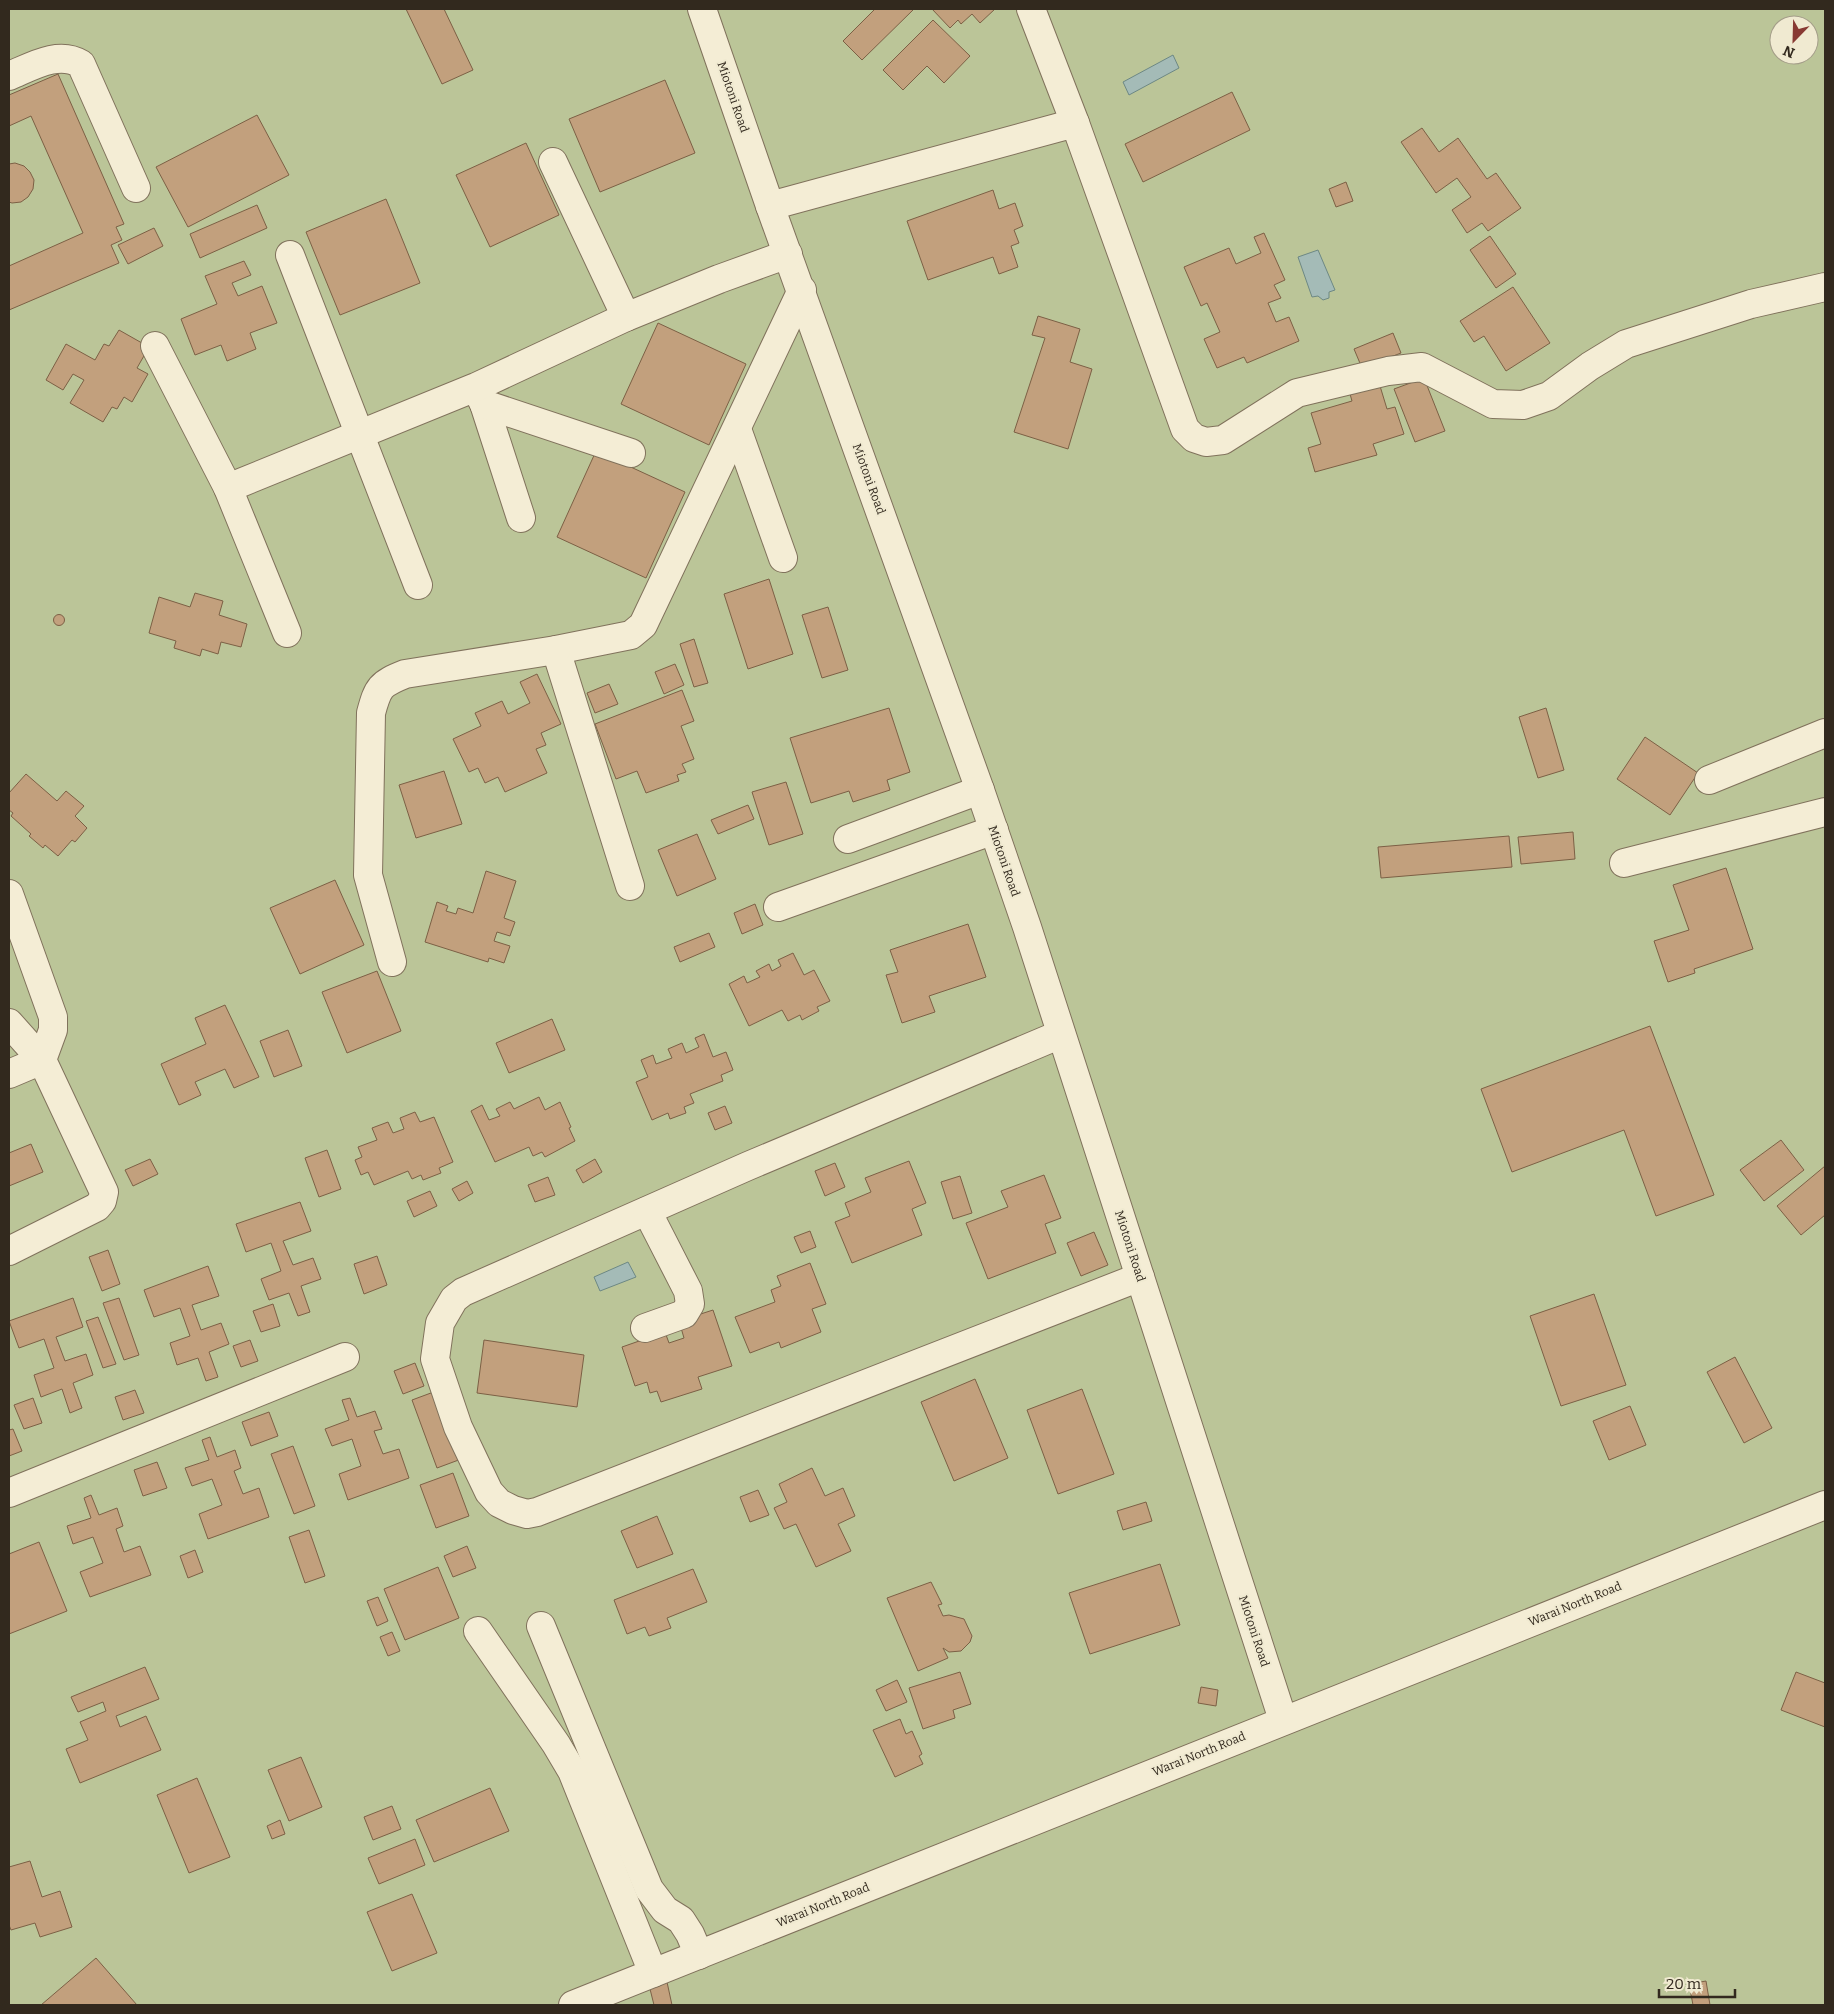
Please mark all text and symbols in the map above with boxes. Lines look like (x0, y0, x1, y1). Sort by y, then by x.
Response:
north arrow (1769, 15, 1819, 65)
text: N (1781, 41, 1797, 61)
street label: Miotoni Road (714, 60, 752, 134)
street label: Miotoni Road (850, 442, 888, 516)
street label: Miotoni Road (985, 824, 1023, 898)
street label: Miotoni Road (1112, 1209, 1148, 1283)
street label: Warai North Road (1526, 1579, 1624, 1629)
street label: Miotoni Road (1236, 1594, 1272, 1668)
street label: Warai North Road (1150, 1729, 1248, 1779)
street label: Warai North Road (774, 1880, 872, 1930)
scale bar (1659, 1966, 1735, 1998)
text: 20 m (1666, 1975, 1702, 1993)

